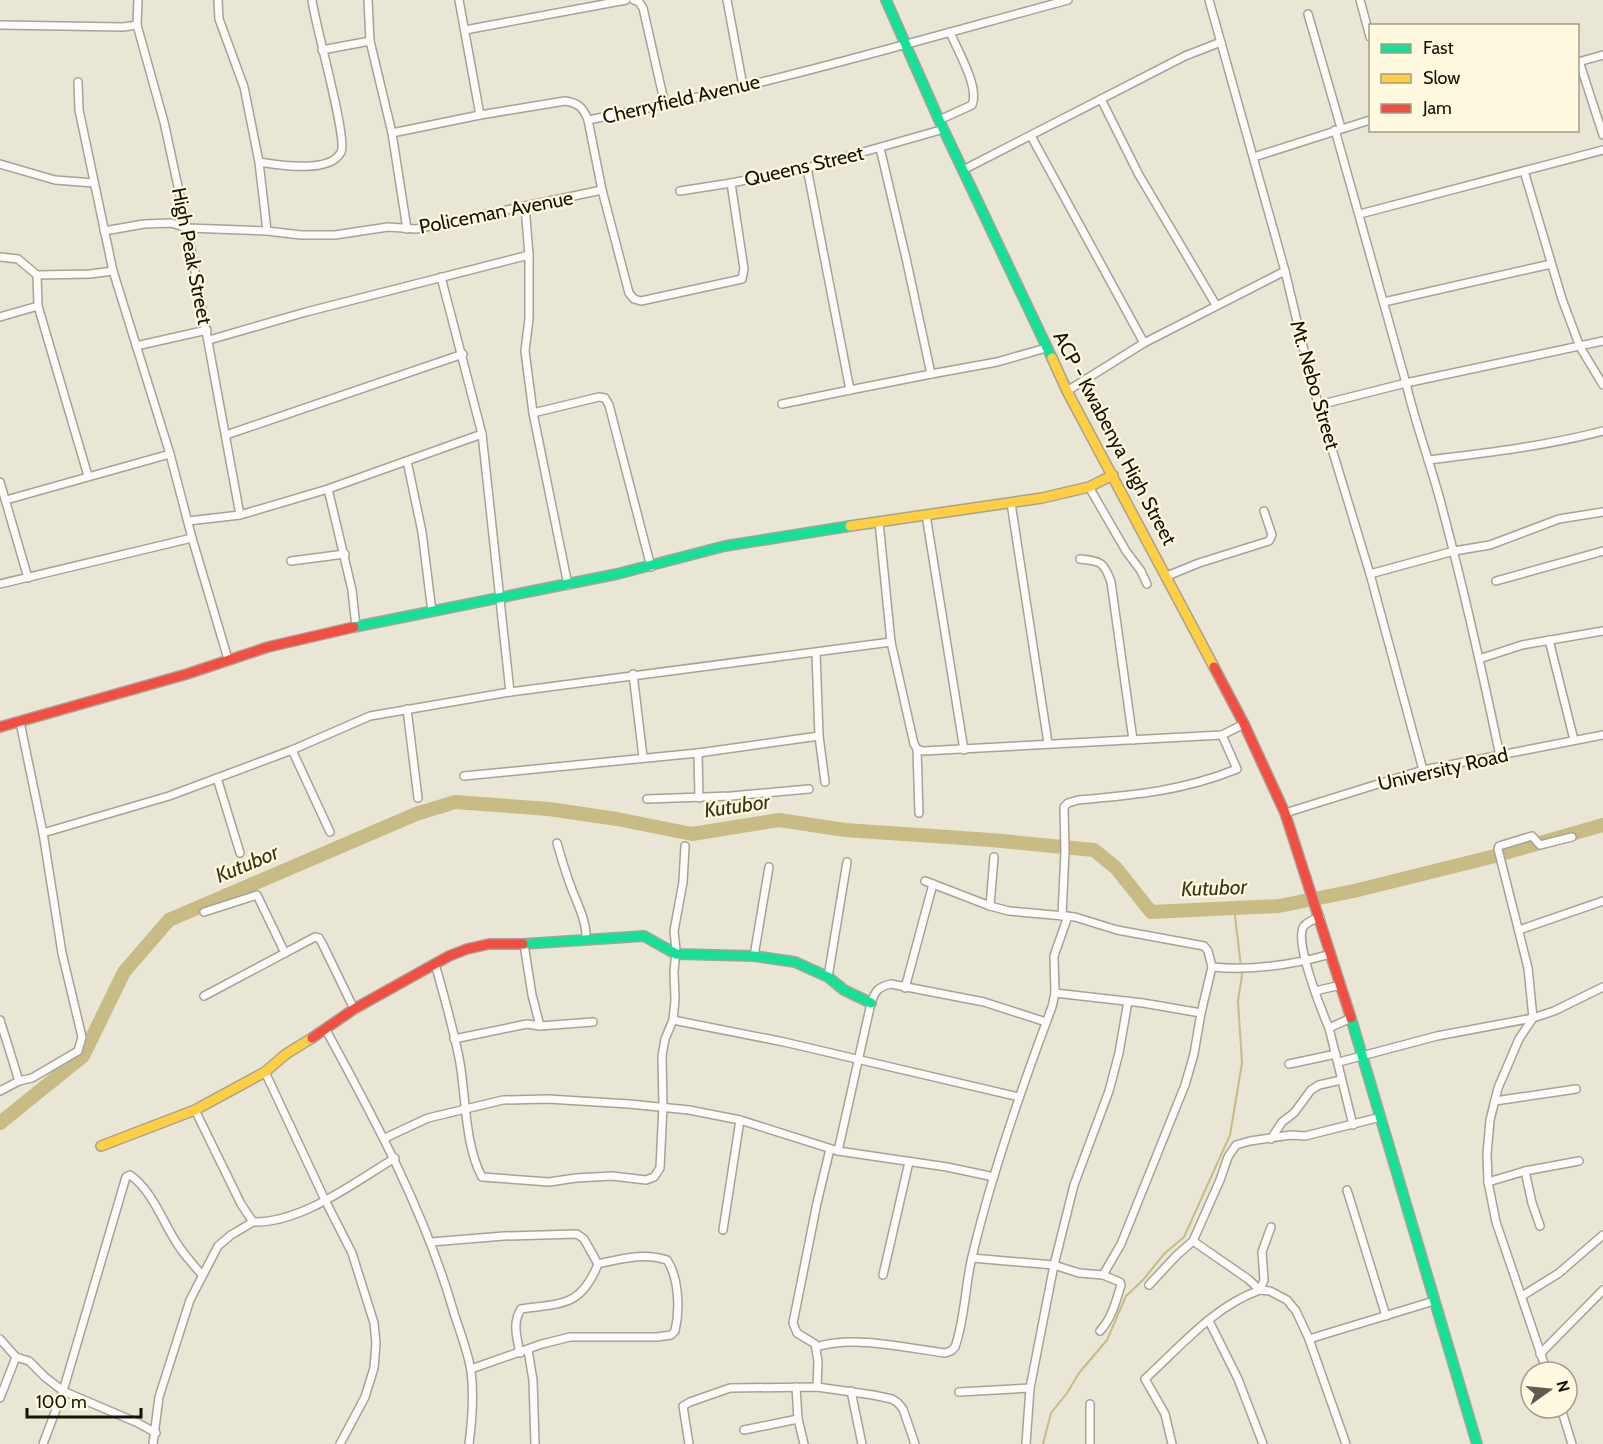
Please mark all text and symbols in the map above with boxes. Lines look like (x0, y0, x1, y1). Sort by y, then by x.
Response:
legend (1369, 24, 1579, 132)
text: Fast (1423, 37, 1454, 59)
text: Slow (1423, 67, 1460, 89)
street label: Cherryfield Avenue (600, 69, 762, 129)
text: Jam (1422, 97, 1452, 119)
street label: Queens Street (742, 141, 866, 191)
street label: High Peak Street (167, 185, 217, 327)
street label: Policeman Avenue (417, 185, 575, 239)
street label: Mt. Nebo Street (1285, 318, 1345, 453)
street label: ACP - Kwabenya High Street (1048, 327, 1182, 549)
street label: University Road (1375, 742, 1511, 796)
water label: Kutubor (702, 788, 773, 822)
water label: Kutubor (211, 838, 284, 888)
water label: Kutubor (1180, 874, 1249, 901)
north arrow (1519, 1360, 1579, 1420)
text: N (1552, 1378, 1574, 1394)
scale bar (27, 1381, 141, 1419)
text: 100 m (36, 1391, 87, 1413)

